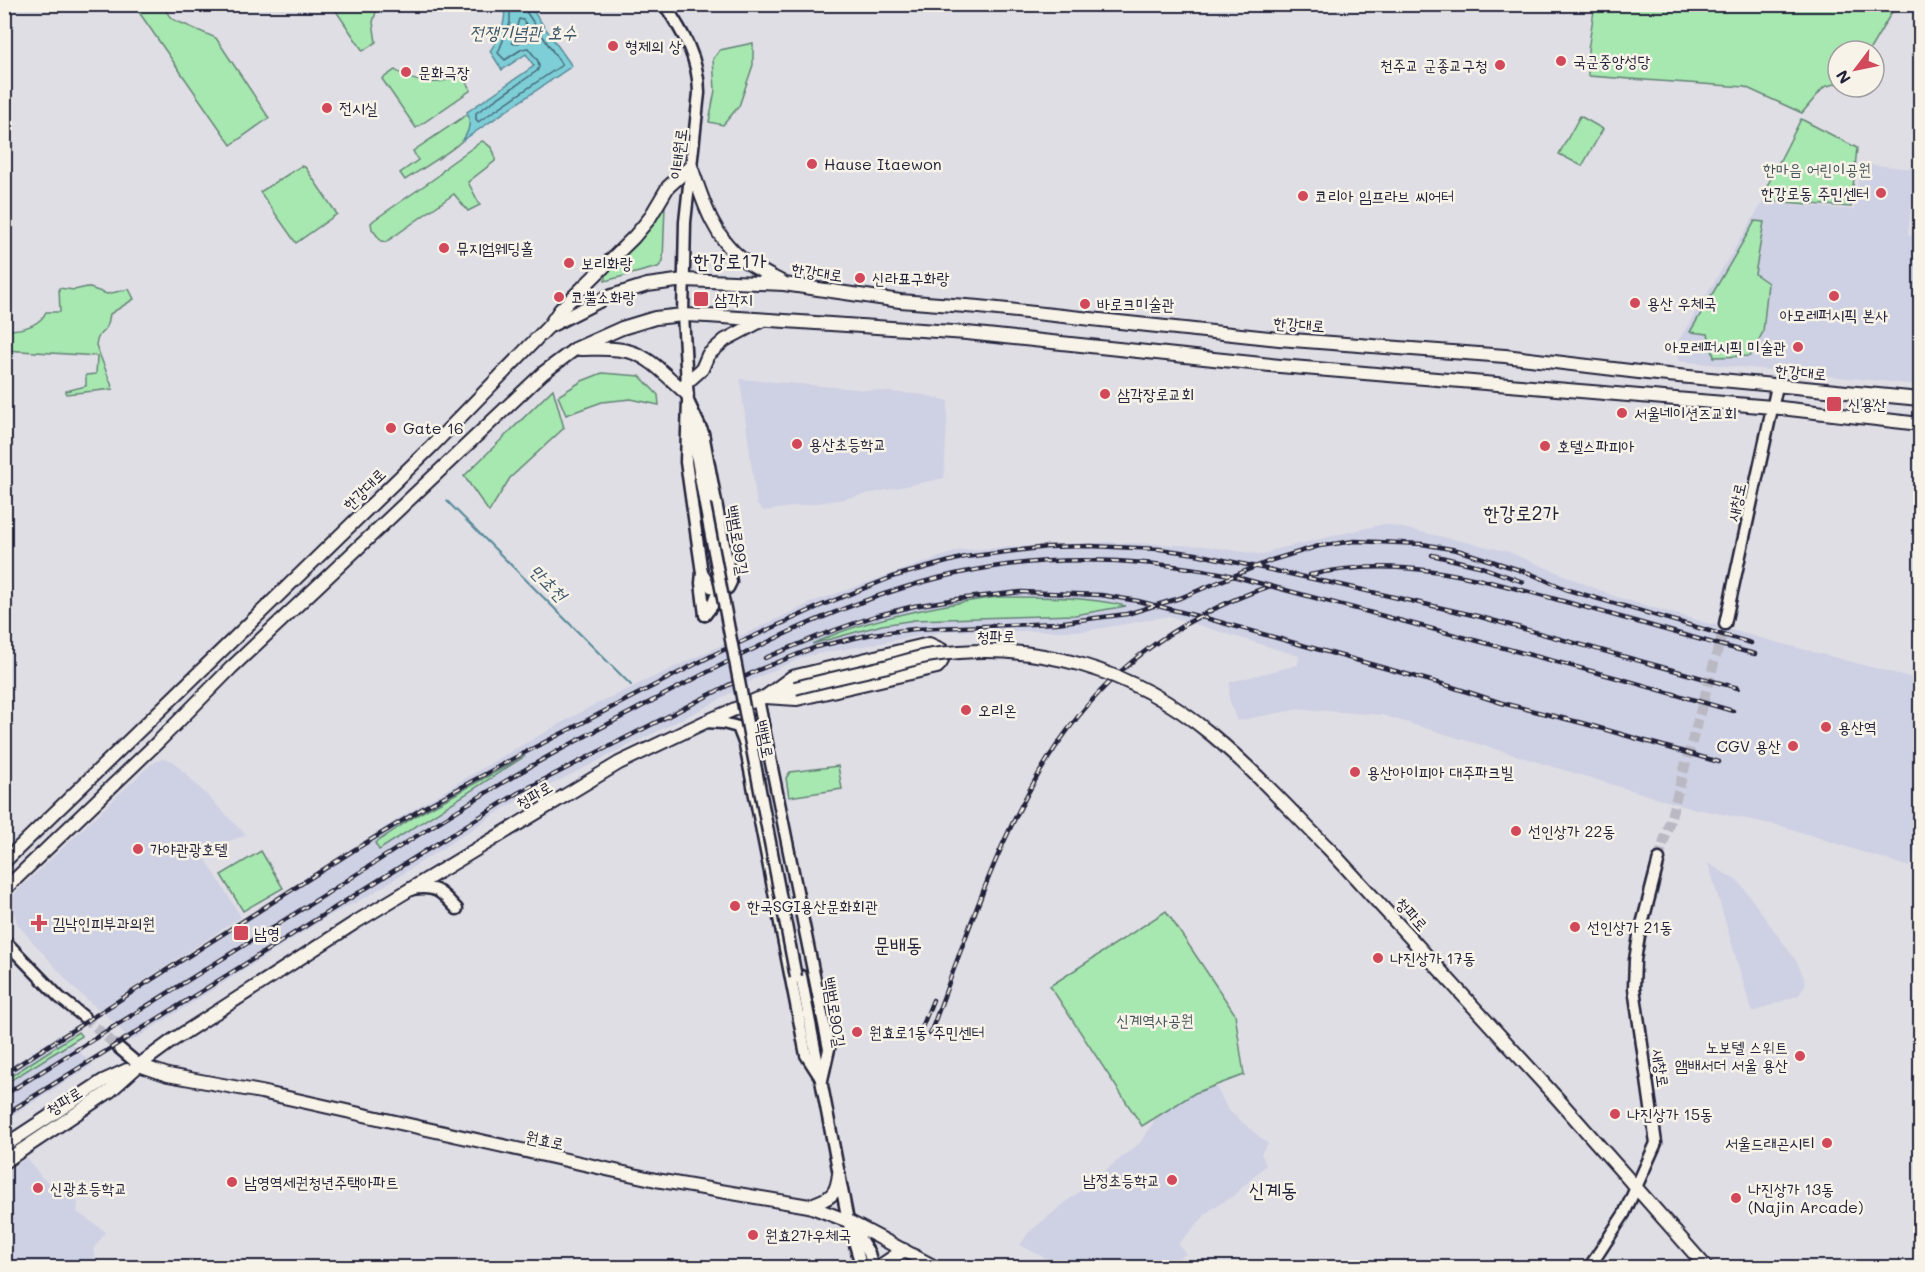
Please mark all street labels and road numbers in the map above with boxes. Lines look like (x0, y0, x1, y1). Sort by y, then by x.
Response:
street label: 이태원로 (664, 127, 691, 181)
street label: 한강대로 (790, 258, 844, 285)
street label: 한강대로 (1273, 311, 1325, 336)
street label: 한강대로 (1774, 359, 1828, 384)
street label: 한강대로 (338, 463, 389, 514)
street label: 새창로 (1721, 481, 1750, 523)
street label: 백범로99길 (723, 504, 754, 576)
street label: 청파로 (977, 625, 1015, 646)
street label: 백범로 (751, 718, 779, 760)
street label: 청파로 (512, 776, 556, 814)
street label: 청파로 (1392, 892, 1433, 935)
street label: 백범로90길 (820, 975, 851, 1049)
street label: 새창로 (1648, 1047, 1675, 1089)
street label: 청파로 (42, 1081, 86, 1120)
street label: 원효로 (524, 1125, 566, 1154)

